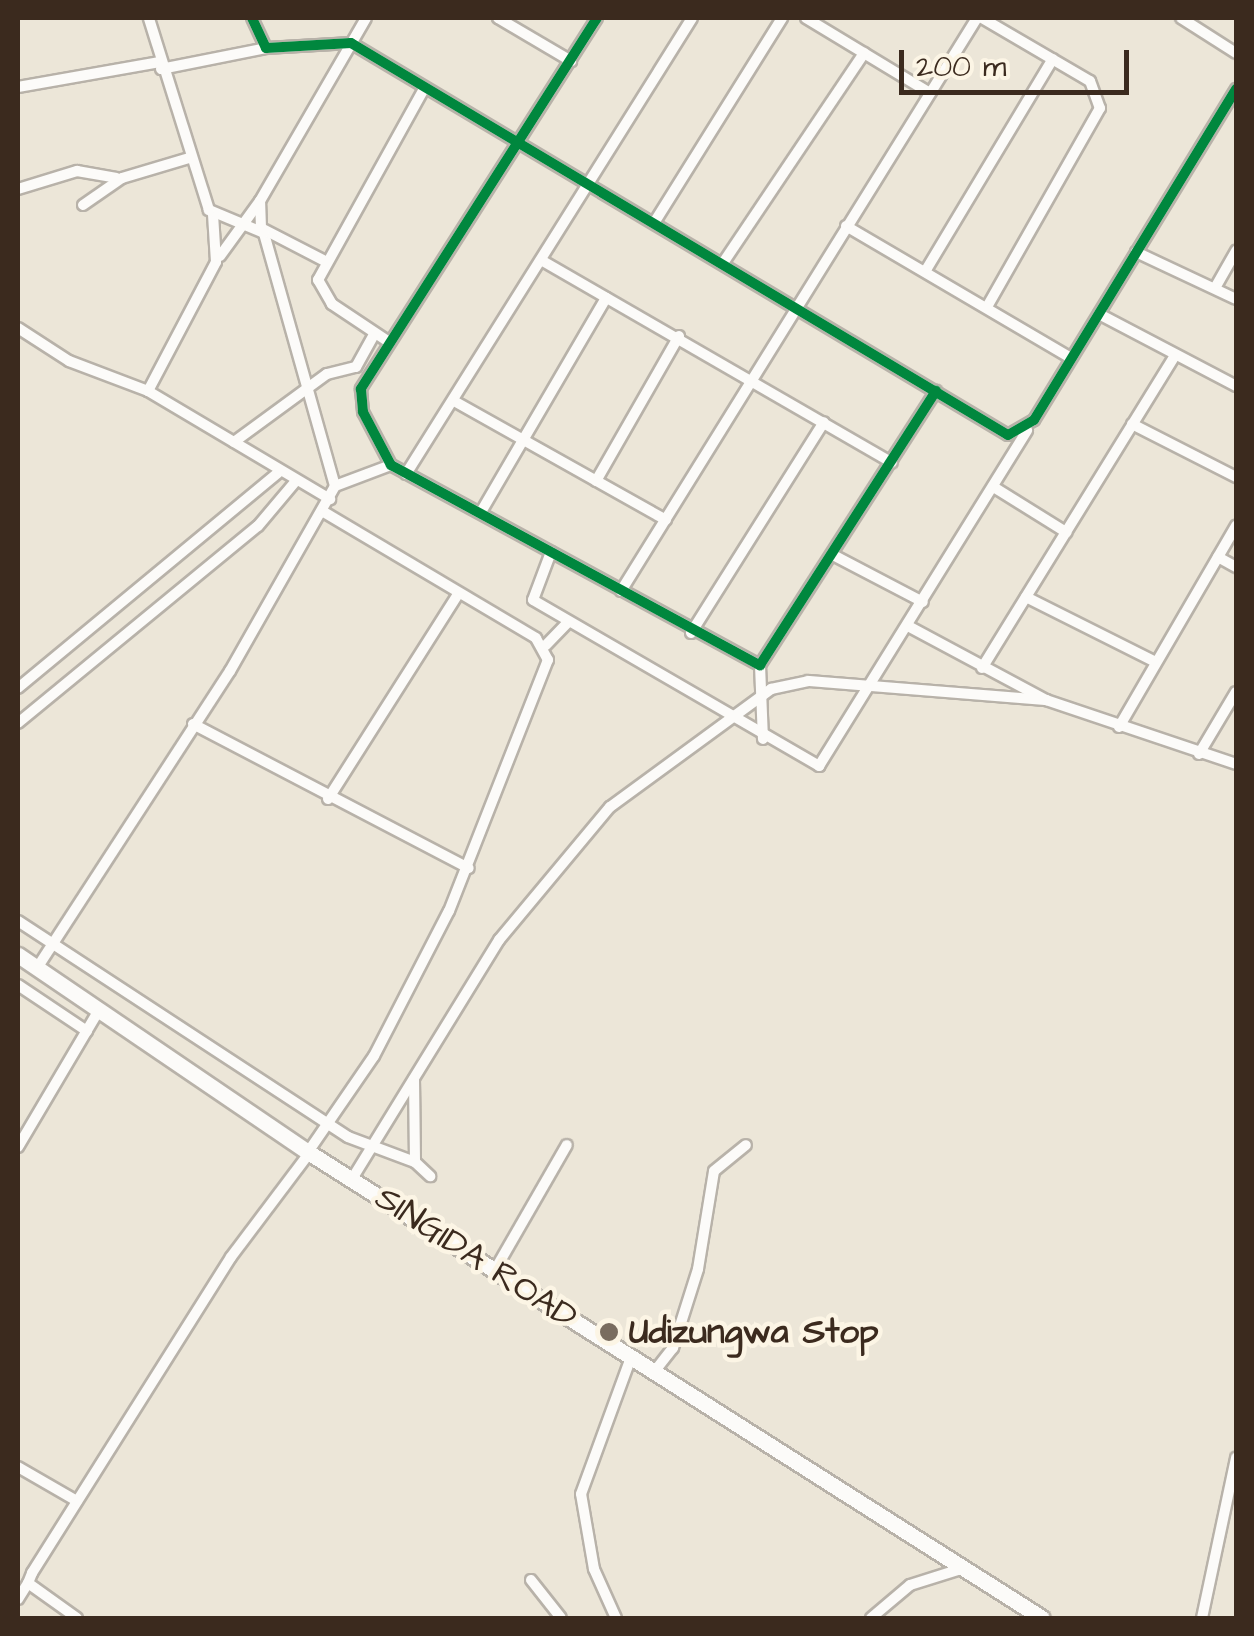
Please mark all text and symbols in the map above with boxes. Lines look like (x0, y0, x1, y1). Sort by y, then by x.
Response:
scale bar (904, 30, 1134, 92)
text: 200 m (916, 46, 1006, 88)
street label: SINGIDA ROAD (367, 1177, 585, 1339)
place label: Udizungwa Stop (629, 1311, 878, 1353)
marker: Udizungwa Stop (598, 1321, 620, 1343)

